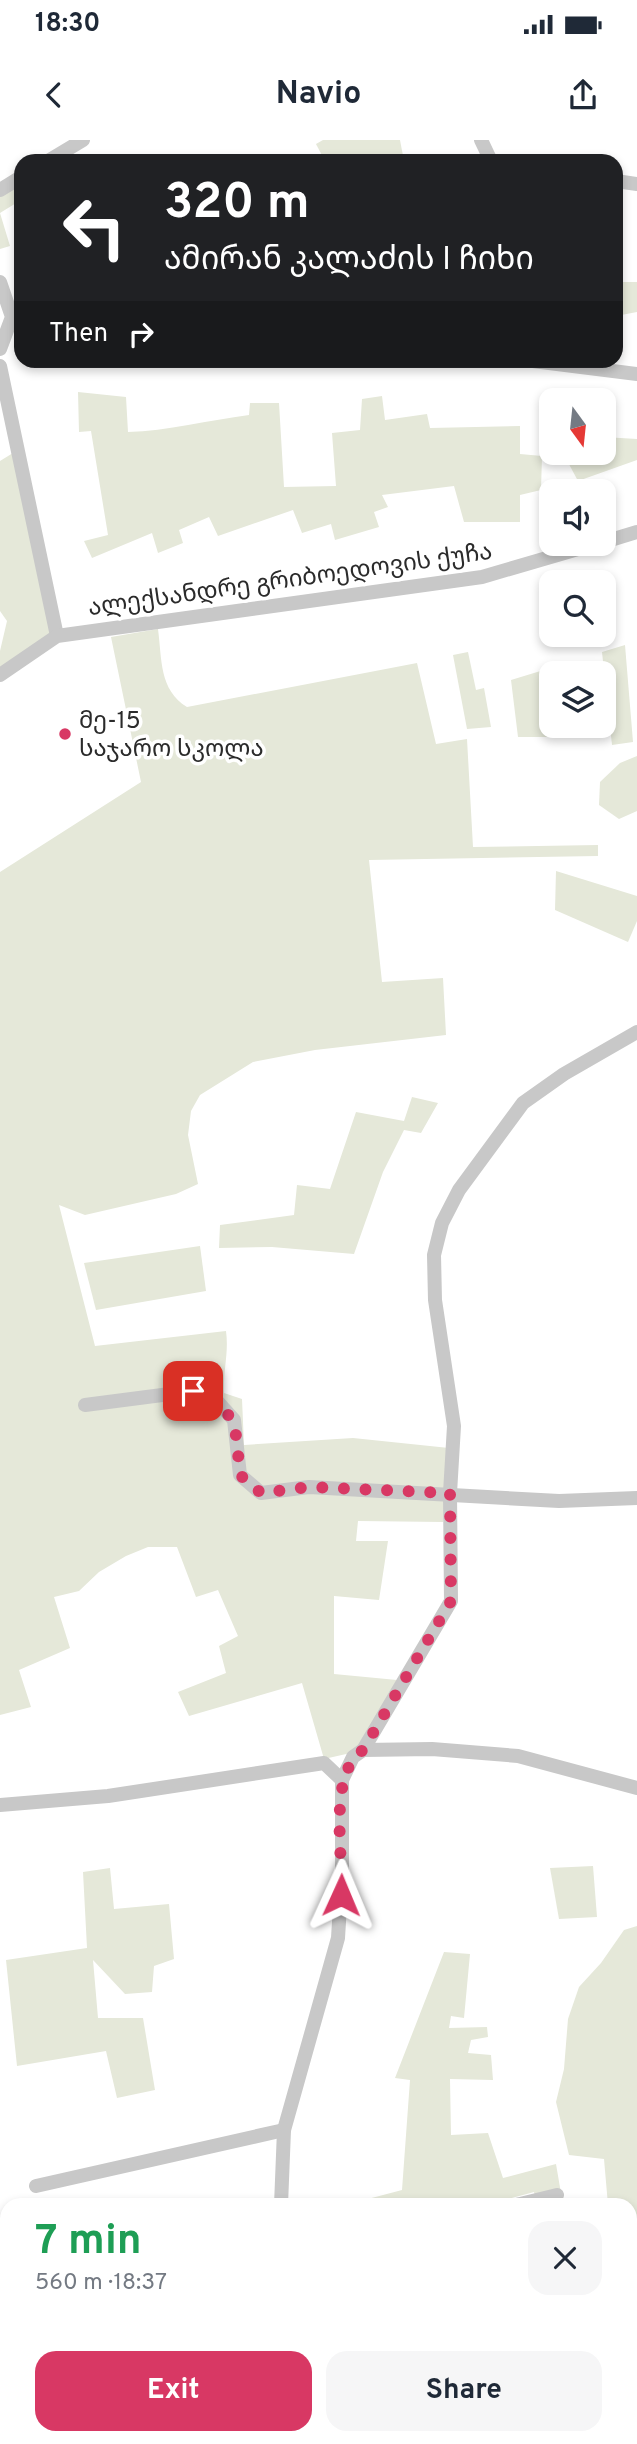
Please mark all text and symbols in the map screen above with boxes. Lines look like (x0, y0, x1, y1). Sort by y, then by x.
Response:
text: 18:30 (35, 8, 100, 41)
text: Navio (276, 75, 361, 115)
icon: back (35, 76, 73, 114)
icon: share (564, 76, 602, 114)
text: 320 m (164, 174, 310, 236)
icon: left (49, 182, 140, 273)
text: ამირან კალაძის I ჩიხი (164, 241, 534, 281)
icon: right (122, 315, 160, 353)
text: Then (49, 318, 108, 351)
north arrow (539, 388, 616, 466)
map controls (539, 388, 616, 738)
button: sound (539, 479, 616, 556)
street label: ალექსანდრე გრიბოედოვის ქუჩა (86, 538, 494, 624)
button: search (539, 570, 616, 647)
button: layers (539, 661, 616, 738)
place label: მე-15 საჯარო სკოლა (79, 707, 264, 765)
marker: მე-15 საჯარო სკოლა (57, 726, 73, 742)
pin (163, 1361, 223, 1421)
icon: arrive (174, 1372, 212, 1410)
position arrow (304, 1858, 378, 1932)
text: 7 min (35, 2216, 142, 2269)
button: close (528, 2221, 602, 2295)
text: 560 m · 18:37 (35, 2269, 167, 2298)
button: Exit (35, 2351, 312, 2431)
button: Share (326, 2351, 602, 2431)

